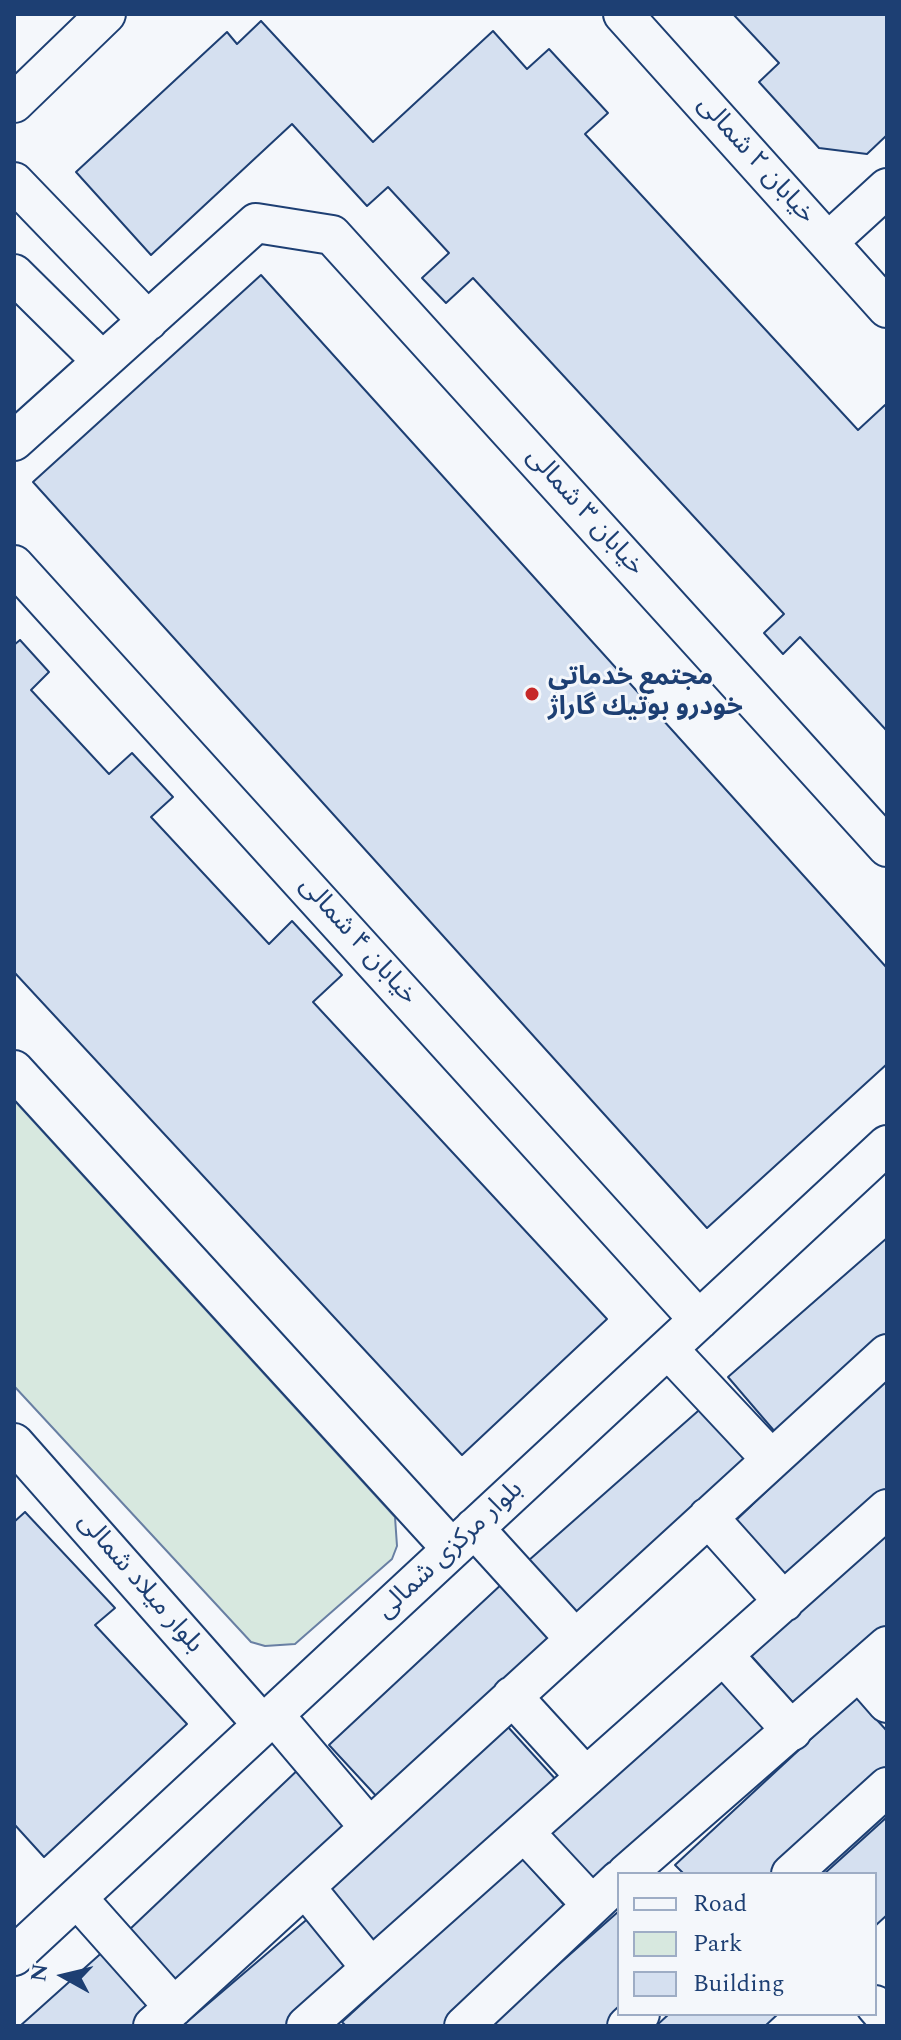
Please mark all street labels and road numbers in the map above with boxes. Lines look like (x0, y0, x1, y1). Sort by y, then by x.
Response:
street label: خیابان ۲ شمالی (689, 90, 821, 232)
street label: خیابان ۳ شمالی (518, 442, 650, 584)
street label: خیابان ۴ شمالی (291, 871, 423, 1013)
street label: بلوار مرکزی شمالی (371, 1475, 531, 1627)
street label: بلوار میلاد شمالی (69, 1507, 209, 1661)

